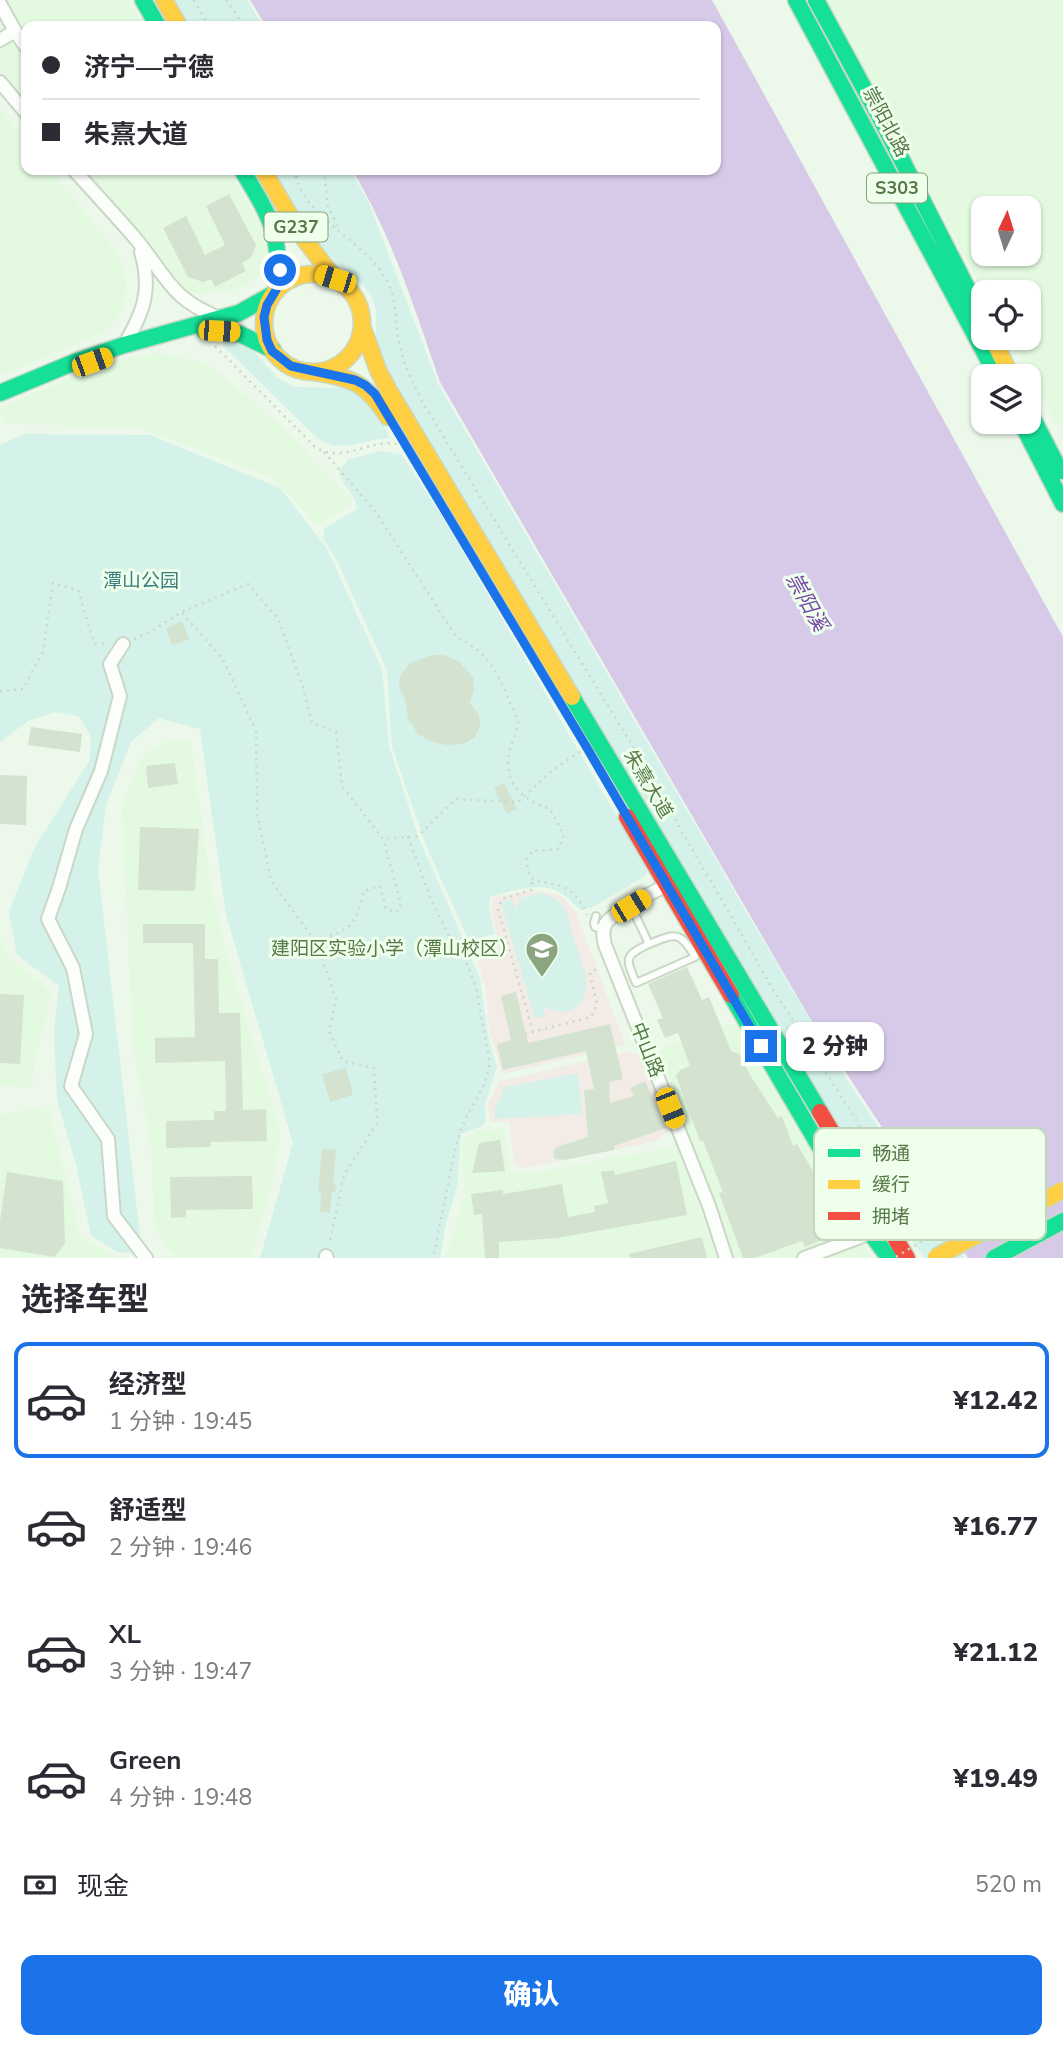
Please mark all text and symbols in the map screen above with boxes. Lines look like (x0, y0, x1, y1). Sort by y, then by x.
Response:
text: 济宁—宁德 (84, 50, 214, 85)
street label: 崇阳北路 (857, 82, 915, 162)
text: 朱熹大道 (84, 117, 188, 152)
road number: S303 (867, 174, 927, 202)
north arrow (971, 196, 1041, 266)
map controls (971, 196, 1041, 434)
road number: G237 (264, 212, 328, 242)
route start (264, 254, 296, 286)
car (312, 263, 359, 295)
button: locate (971, 280, 1041, 350)
car (198, 319, 241, 343)
car (69, 345, 116, 379)
button: layers (971, 364, 1041, 434)
park label: 潭山公园 (103, 568, 179, 594)
water label: 崇阳溪 (779, 568, 835, 638)
street label: 朱熹大道 (617, 745, 679, 823)
car (608, 886, 655, 926)
school or university icon: 建阳区实验小学（潭山校区） (523, 930, 561, 979)
place label: 建阳区实验小学（潭山校区） (271, 936, 518, 962)
street label: 中山路 (624, 1019, 670, 1081)
callout: 2 分钟 (786, 1021, 884, 1070)
route end (745, 1030, 777, 1062)
text: 2 分钟 (802, 1031, 868, 1062)
car (653, 1085, 688, 1131)
legend (814, 1128, 1046, 1240)
text: 畅通 (872, 1141, 910, 1167)
text: 缓行 (872, 1172, 910, 1198)
text: 拥堵 (872, 1204, 910, 1230)
text: 选择车型 (21, 1278, 149, 1321)
text: 经济型 (109, 1367, 187, 1402)
icon: car (25, 1369, 88, 1432)
text: ¥12.42 (953, 1383, 1038, 1418)
text: 1 分钟 · 19:45 (109, 1406, 252, 1437)
text: 舒适型 (109, 1493, 187, 1528)
icon: car (25, 1495, 88, 1558)
text: ¥16.77 (953, 1509, 1038, 1544)
text: 2 分钟 · 19:46 (109, 1532, 252, 1563)
text: XL (109, 1617, 141, 1652)
icon: car (25, 1621, 88, 1684)
text: ¥21.12 (953, 1635, 1038, 1670)
text: 3 分钟 · 19:47 (109, 1656, 252, 1687)
text: Green (109, 1743, 182, 1778)
icon: car (25, 1747, 88, 1810)
text: ¥19.49 (953, 1761, 1038, 1796)
text: 4 分钟 · 19:48 (109, 1782, 252, 1813)
icon: cash (21, 1866, 59, 1904)
text: 现金 (77, 1869, 129, 1904)
text: 520 m (975, 1869, 1042, 1900)
button: 确认 (21, 1955, 1042, 2035)

